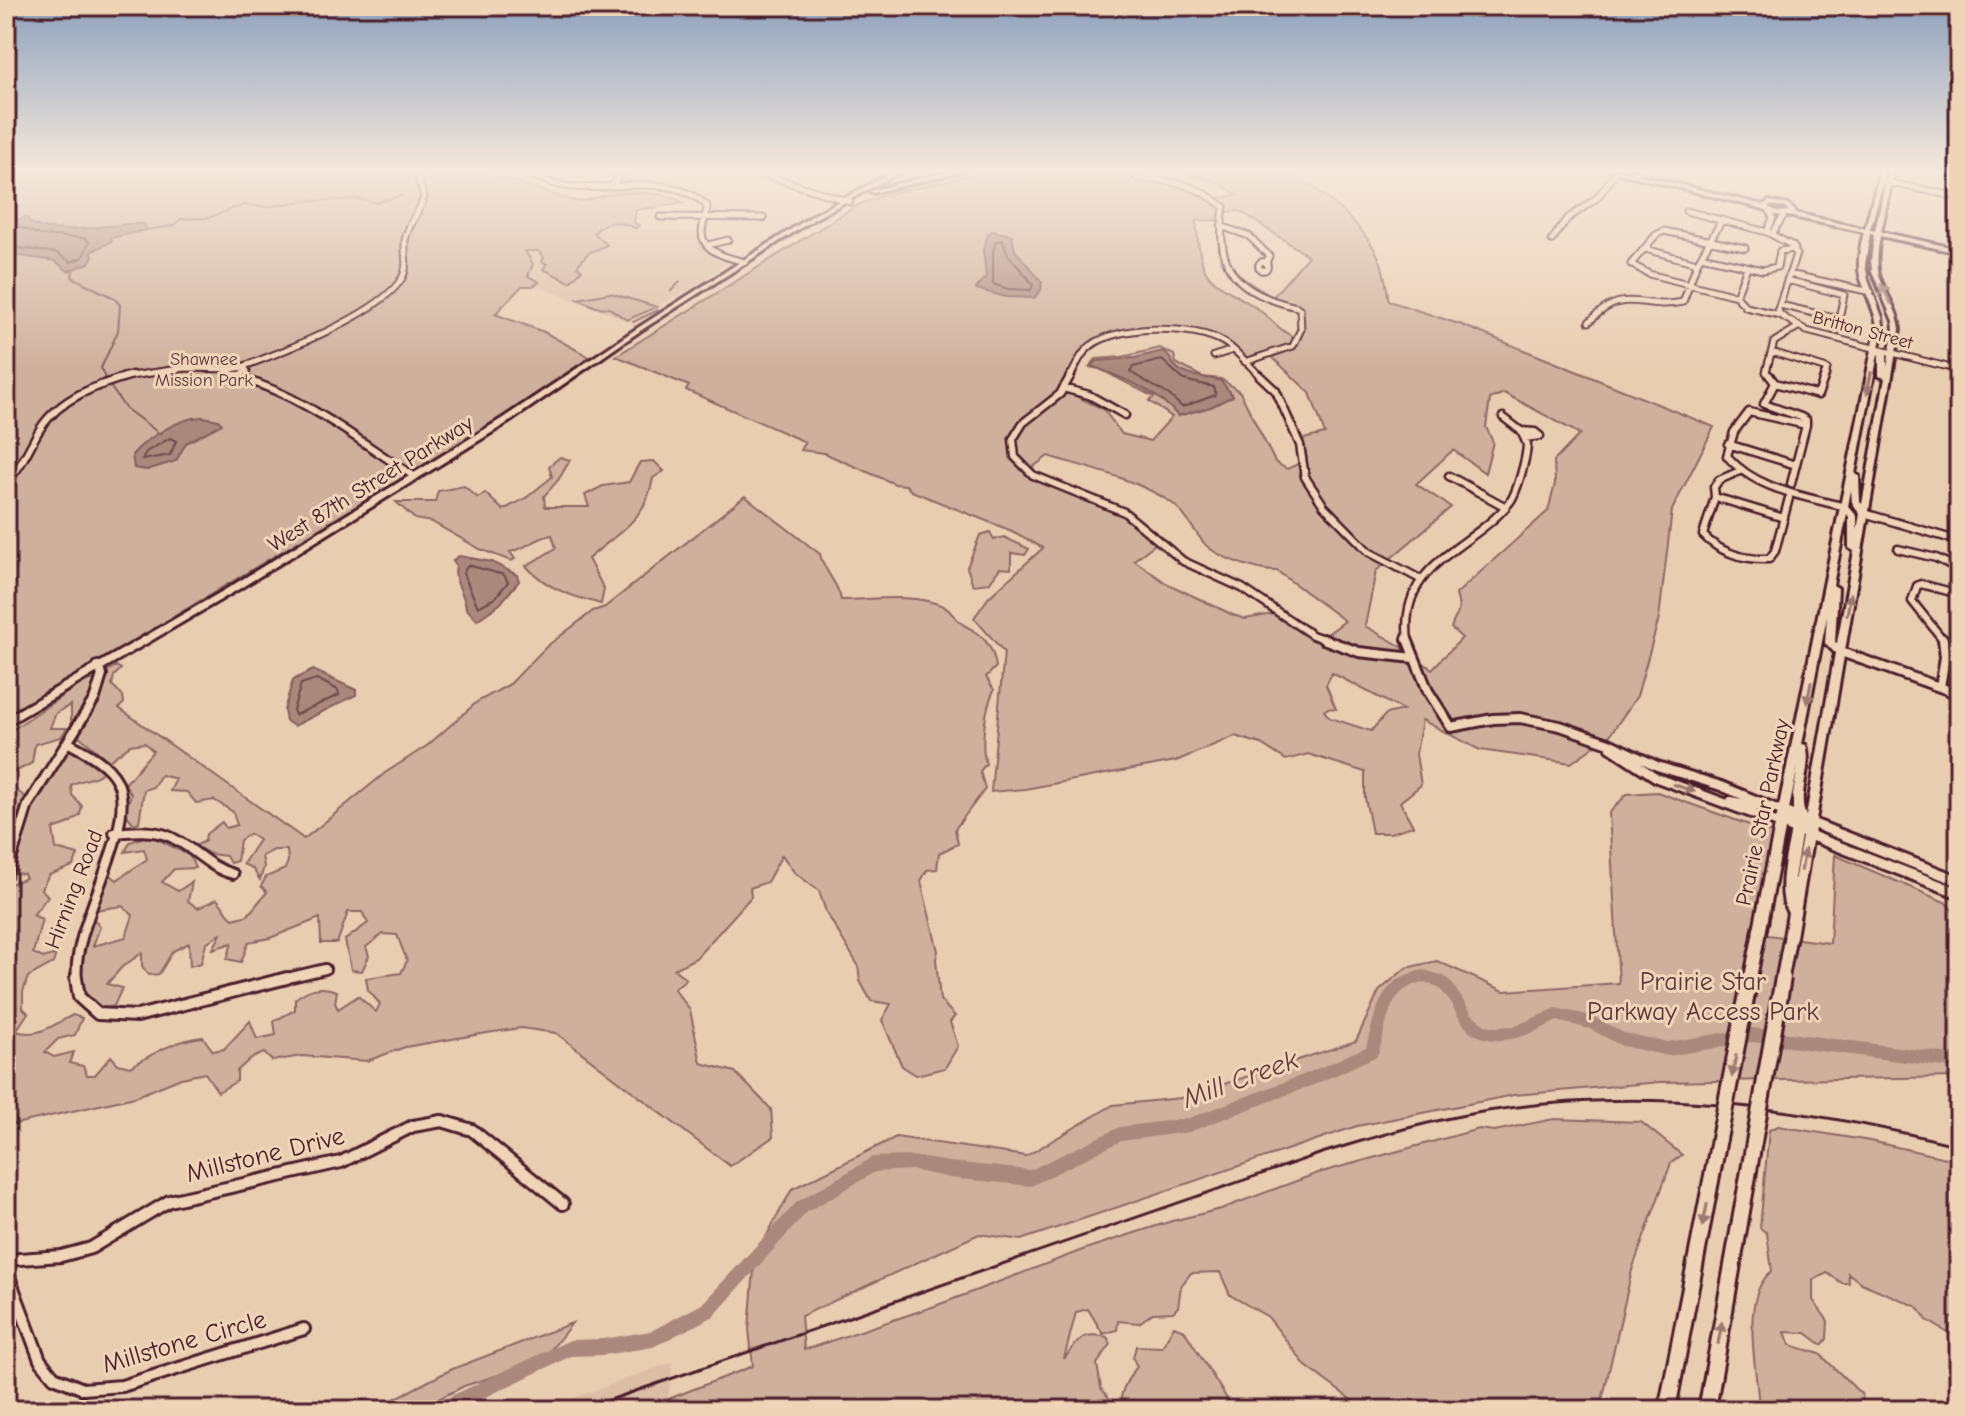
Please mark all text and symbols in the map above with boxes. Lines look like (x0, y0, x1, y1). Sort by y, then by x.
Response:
one-way arrow (1879, 283, 1892, 306)
street label: Britton Street (1811, 307, 1916, 354)
park label: Shawnee Mission Park (155, 349, 253, 391)
one-way arrow (1862, 371, 1874, 396)
street label: West 87th Street Parkway (263, 410, 478, 558)
one-way arrow (1843, 591, 1856, 616)
one-way arrow (1802, 681, 1815, 706)
street label: Prairie Star Parkway (1730, 716, 1796, 908)
one-way arrow (1672, 782, 1696, 794)
street label: Hirning Road (39, 826, 109, 953)
one-way arrow (1797, 847, 1809, 872)
park label: Prairie Star Parkway Access Park (1587, 967, 1819, 1027)
water label: Mill Creek (1177, 1043, 1303, 1115)
one-way arrow (1727, 1053, 1739, 1078)
street label: Millstone Drive (183, 1121, 348, 1189)
one-way arrow (1698, 1203, 1710, 1228)
street label: Millstone Circle (99, 1304, 270, 1380)
one-way arrow (1715, 1320, 1727, 1345)

